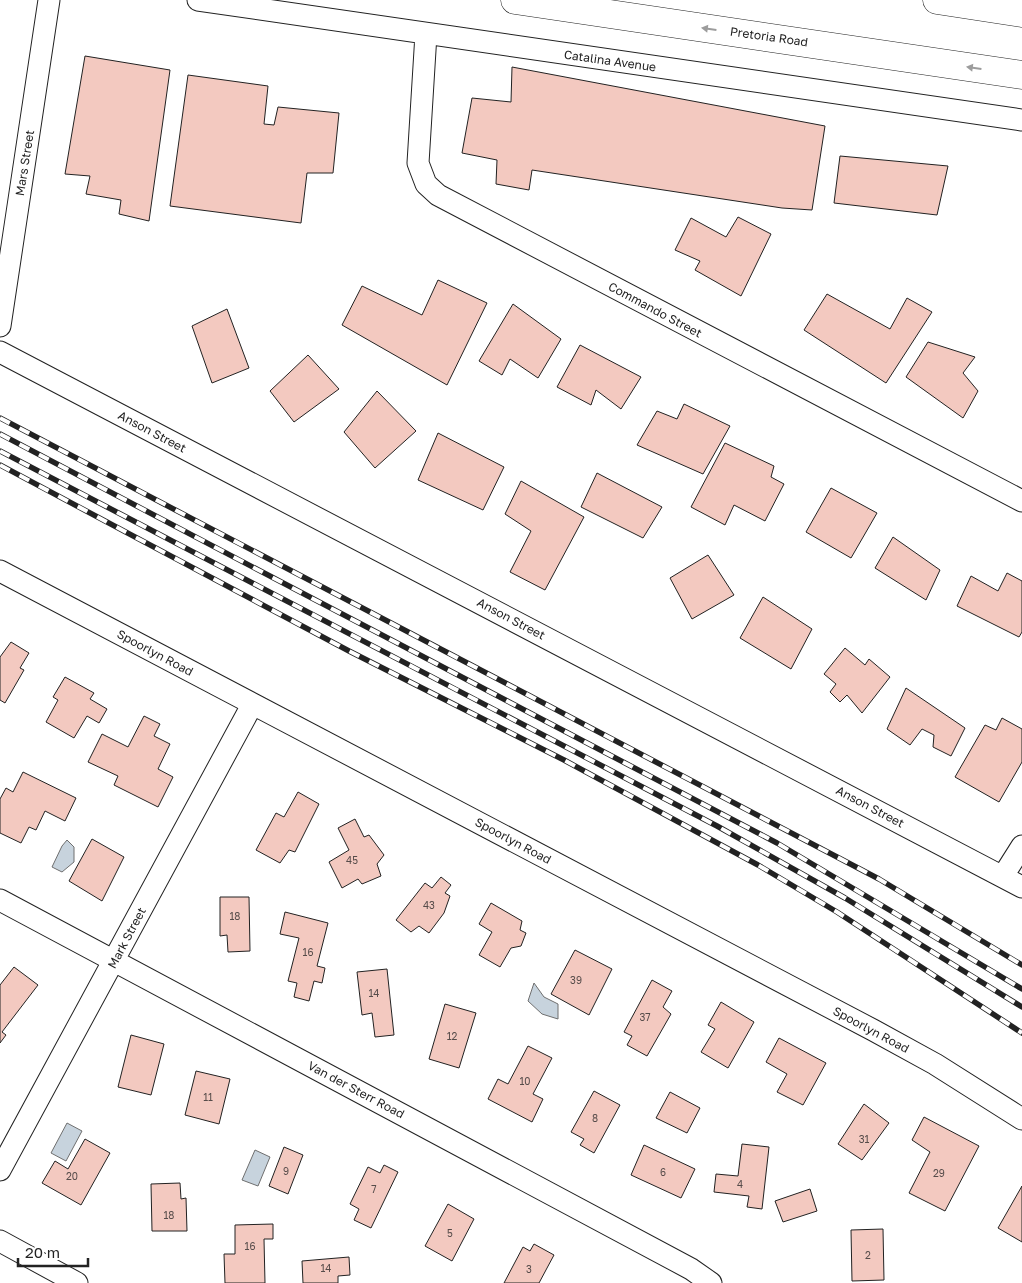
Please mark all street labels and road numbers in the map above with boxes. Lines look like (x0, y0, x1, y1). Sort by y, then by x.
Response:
street label: Pretoria Road (729, 24, 809, 49)
street label: Catalina Avenue (563, 47, 657, 74)
street label: Mars Street (12, 129, 37, 197)
street label: Commando Street (606, 279, 705, 341)
street label: Anson Street (116, 407, 189, 456)
street label: Anson Street (475, 594, 548, 643)
street label: Spoorlyn Road (115, 626, 196, 679)
street label: Anson Street (834, 782, 907, 831)
street label: Spoorlyn Road (473, 814, 554, 867)
street label: Mark Street (104, 904, 149, 971)
street label: Spoorlyn Road (831, 1003, 912, 1056)
street label: Van der Sterr Road (305, 1058, 407, 1121)

